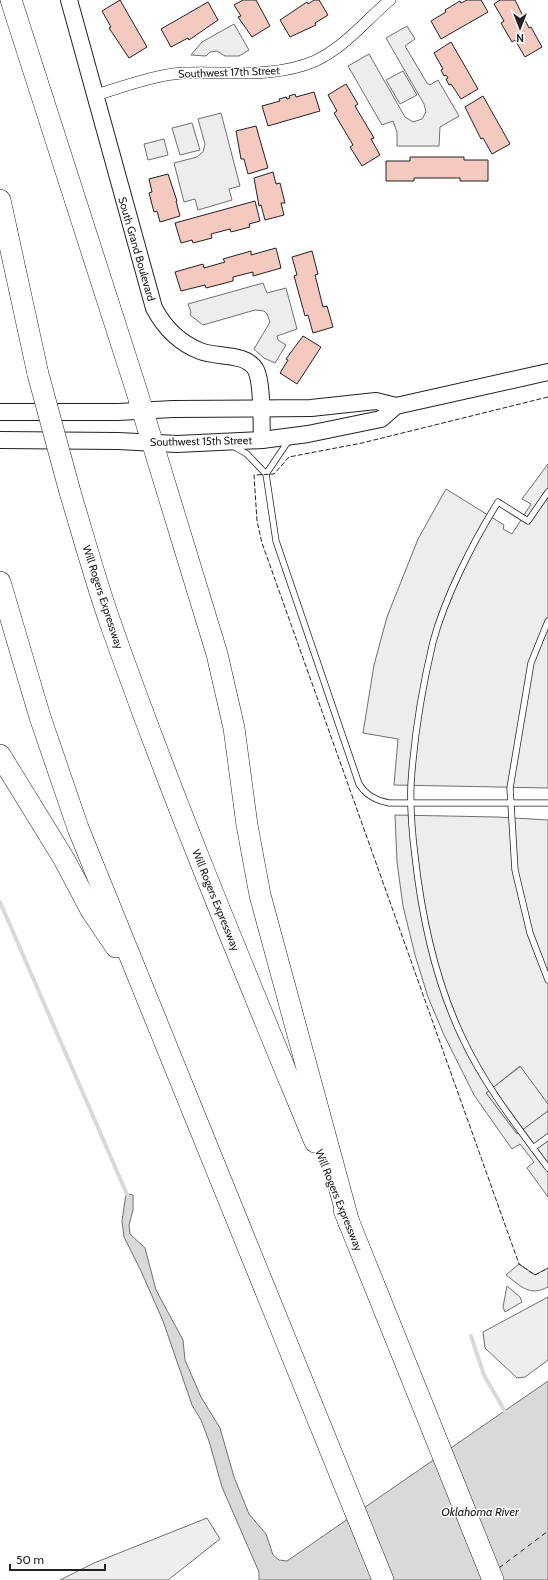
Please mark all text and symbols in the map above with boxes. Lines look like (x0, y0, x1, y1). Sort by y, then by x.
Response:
north arrow (500, 8, 540, 48)
text: N (516, 31, 524, 45)
street label: Southwest 17th Street (178, 63, 280, 81)
street label: South Grand Boulevard (115, 195, 159, 303)
street label: Southwest 15th Street (150, 433, 252, 449)
street label: Will Rogers Expressway (80, 543, 127, 651)
street label: Will Rogers Expressway (189, 847, 243, 953)
street label: Will Rogers Expressway (312, 1147, 366, 1253)
water label: Oklahoma River (441, 1504, 520, 1519)
scale bar (10, 1546, 105, 1572)
text: 50 m (16, 1552, 44, 1567)

